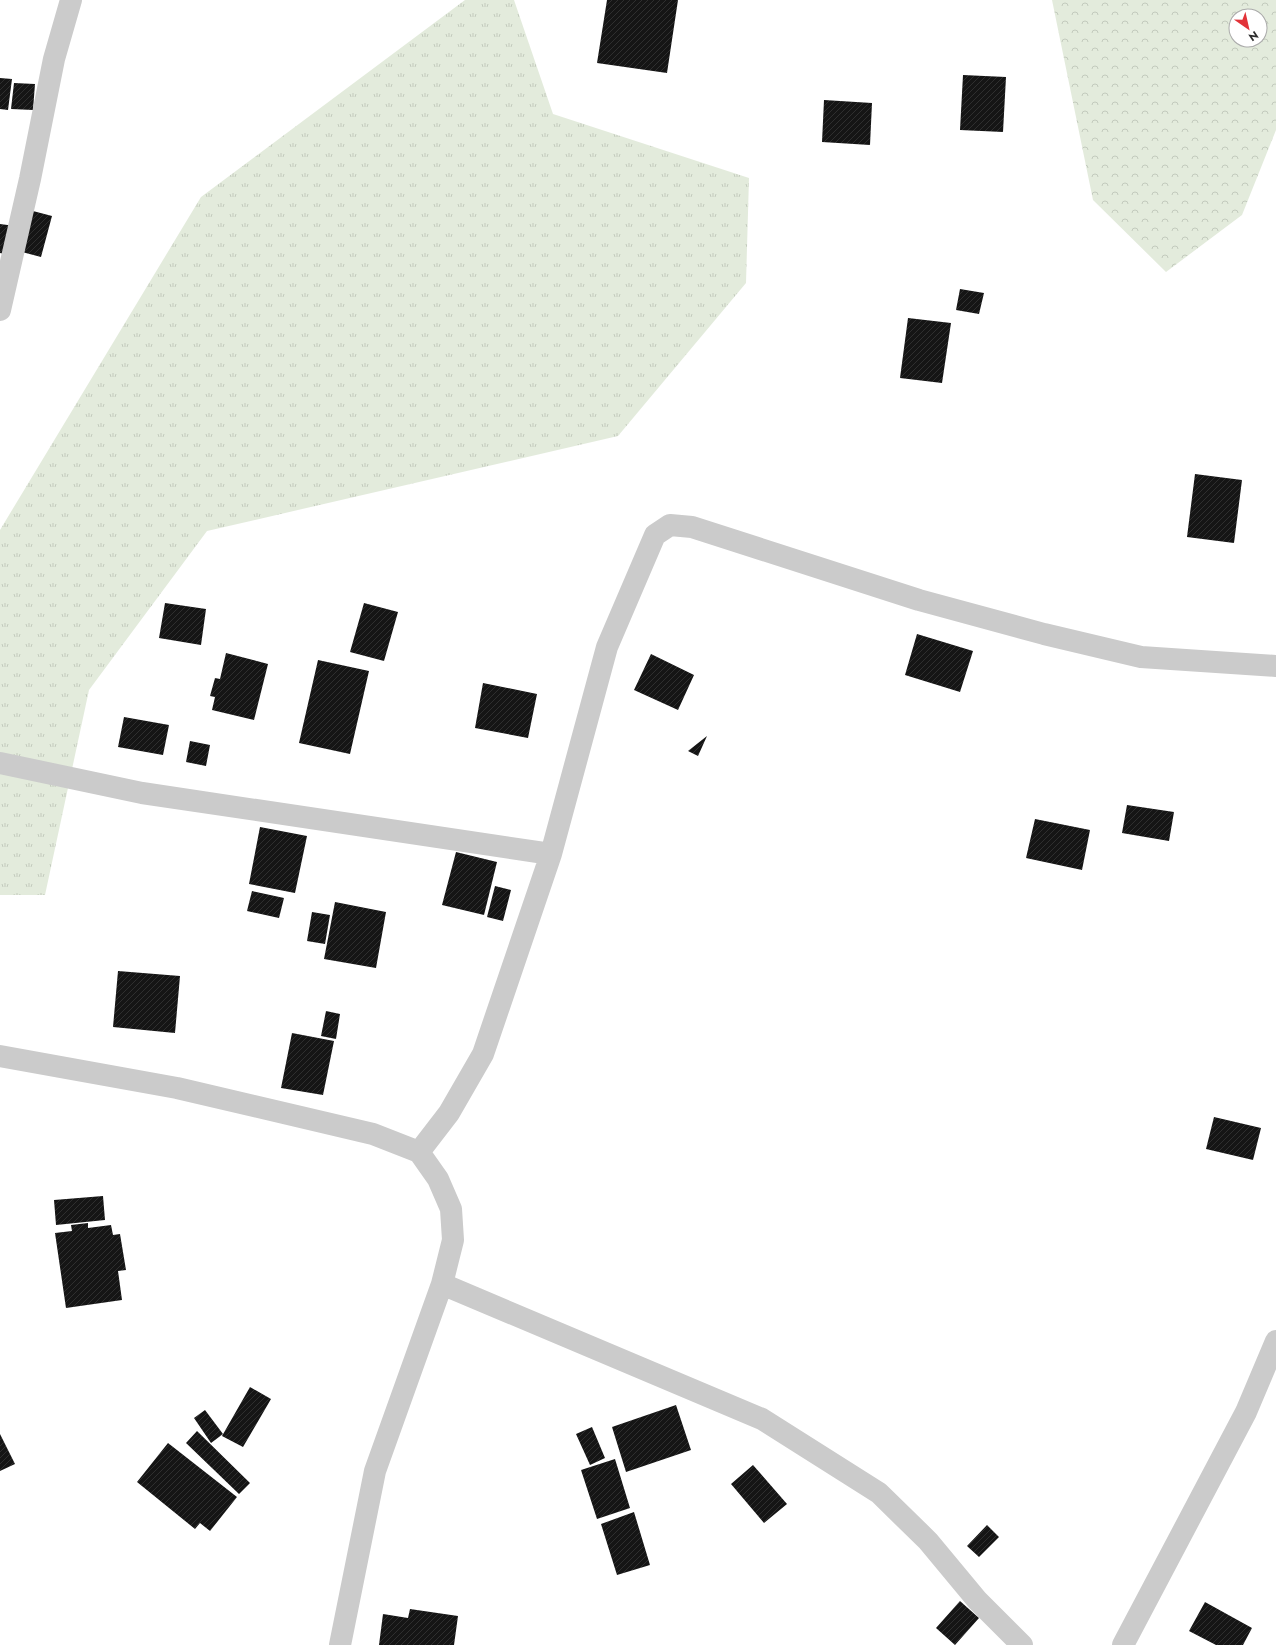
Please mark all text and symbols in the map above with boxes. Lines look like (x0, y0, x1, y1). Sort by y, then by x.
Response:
north arrow (1228, 8, 1268, 48)
text: N (1245, 27, 1262, 45)

